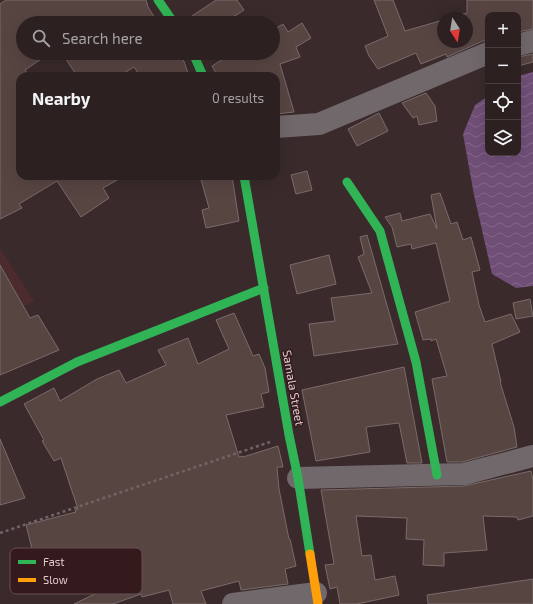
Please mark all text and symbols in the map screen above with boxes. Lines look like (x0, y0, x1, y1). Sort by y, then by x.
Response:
north arrow (437, 12, 473, 48)
map controls (485, 12, 521, 156)
button: + (485, 12, 521, 48)
search box (16, 16, 280, 60)
icon: search (30, 27, 52, 49)
text: Search here (62, 29, 143, 47)
button: − (485, 48, 521, 84)
button: locate (485, 84, 521, 120)
text: Nearby (32, 88, 90, 108)
text: 0 results (212, 90, 264, 106)
button: layers (485, 120, 521, 156)
street label: Samala Street (280, 349, 308, 427)
legend (10, 548, 142, 594)
text: Fast (43, 555, 65, 568)
text: Slow (43, 573, 68, 586)

